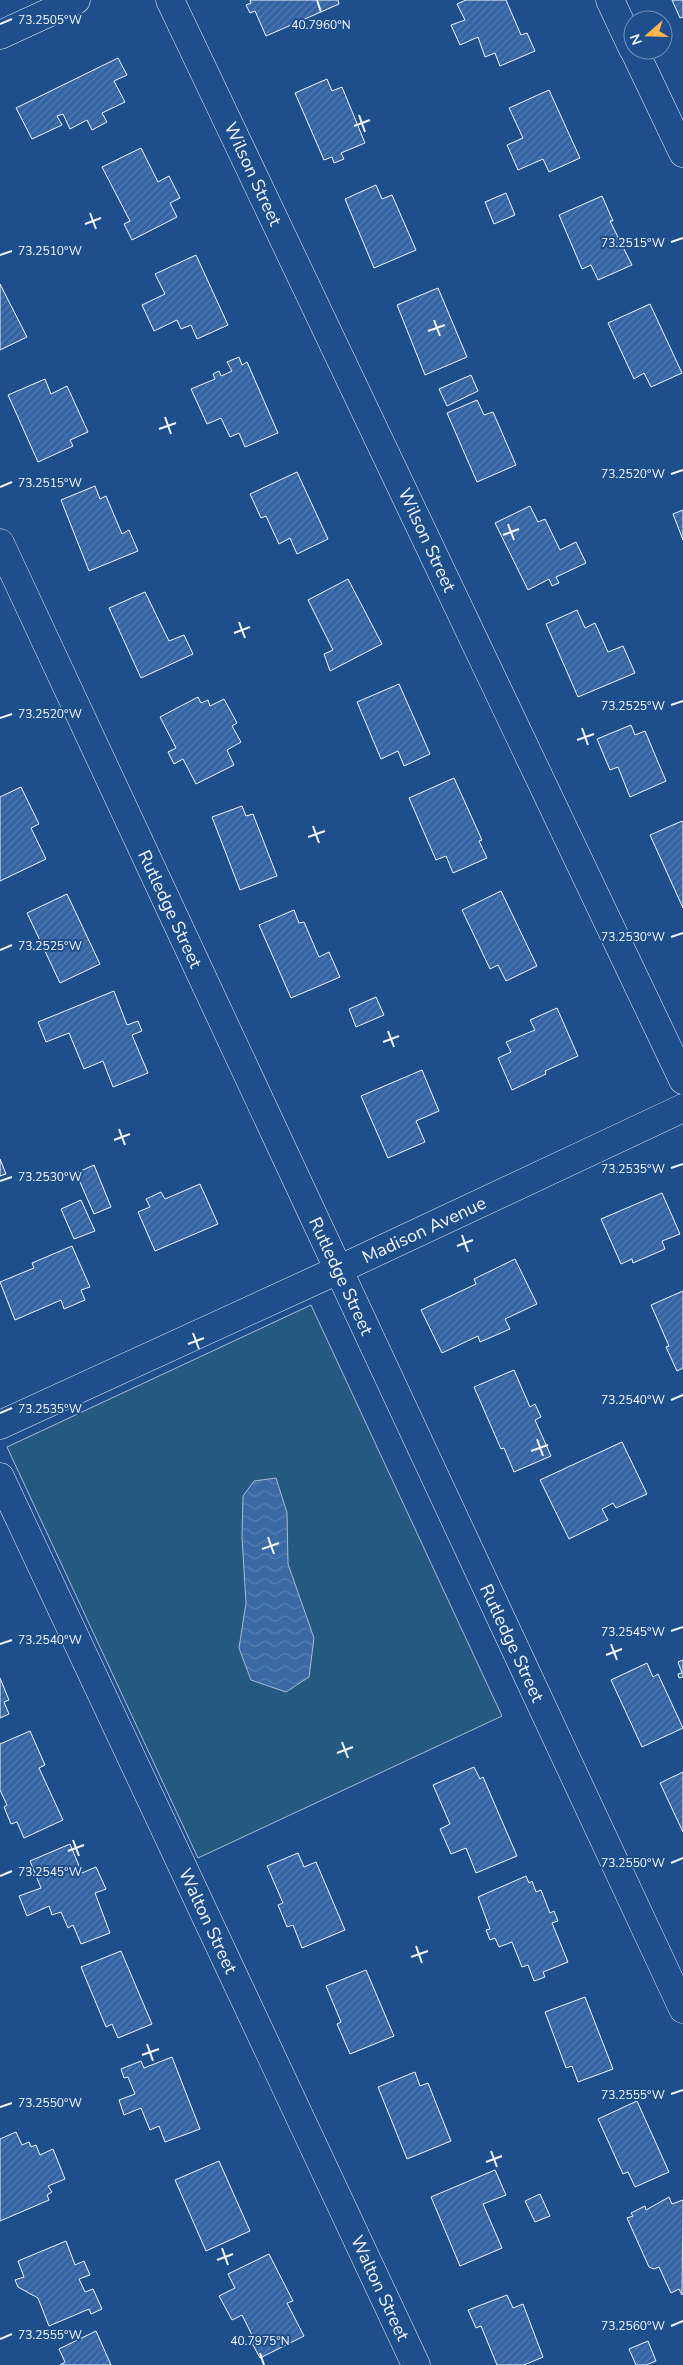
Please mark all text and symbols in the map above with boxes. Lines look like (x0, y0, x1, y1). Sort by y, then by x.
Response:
north arrow (623, 10, 673, 60)
text: 73.2505°W (18, 12, 82, 28)
text: 40.7960°N (291, 17, 351, 33)
text: N (626, 31, 647, 47)
street label: Wilson Street (218, 118, 288, 230)
text: 73.2515°W (601, 235, 665, 251)
text: 73.2510°W (18, 243, 82, 259)
text: 73.2520°W (601, 466, 665, 482)
text: 73.2515°W (18, 475, 82, 491)
street label: Wilson Street (392, 484, 462, 596)
text: 73.2525°W (601, 698, 665, 714)
text: 73.2520°W (18, 706, 82, 722)
street label: Rutledge Street (132, 846, 208, 973)
text: 73.2530°W (601, 929, 665, 945)
text: 73.2525°W (18, 938, 82, 954)
text: 73.2535°W (601, 1161, 665, 1177)
text: 73.2530°W (18, 1169, 82, 1185)
street label: Madison Avenue (358, 1191, 490, 1269)
street label: Rutledge Street (303, 1213, 379, 1340)
text: 73.2540°W (601, 1392, 665, 1408)
text: 73.2535°W (18, 1401, 82, 1417)
street label: Rutledge Street (474, 1580, 550, 1707)
text: 73.2545°W (601, 1624, 665, 1640)
text: 73.2540°W (18, 1632, 82, 1648)
text: 73.2550°W (601, 1855, 665, 1871)
text: 73.2545°W (18, 1864, 82, 1880)
street label: Walton Street (173, 1864, 243, 1978)
text: 73.2555°W (601, 2087, 665, 2103)
text: 73.2550°W (18, 2095, 82, 2111)
street label: Walton Street (345, 2231, 415, 2345)
text: 73.2560°W (601, 2318, 665, 2334)
text: 73.2555°W (18, 2327, 82, 2343)
text: 40.7975°N (230, 2333, 290, 2349)

